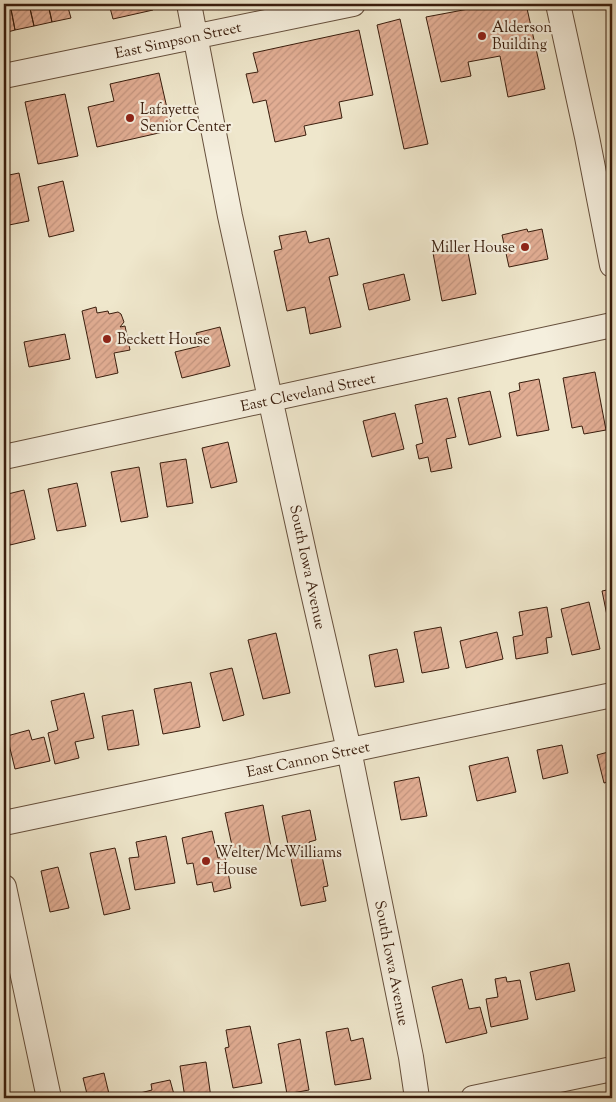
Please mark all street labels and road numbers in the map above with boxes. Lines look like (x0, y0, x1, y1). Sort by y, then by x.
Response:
street label: East Simpson Street (113, 18, 244, 65)
street label: East Cleveland Street (239, 369, 378, 418)
street label: South Iowa Avenue (283, 503, 330, 632)
street label: East Cannon Street (245, 737, 372, 784)
street label: South Iowa Avenue (368, 899, 413, 1028)

